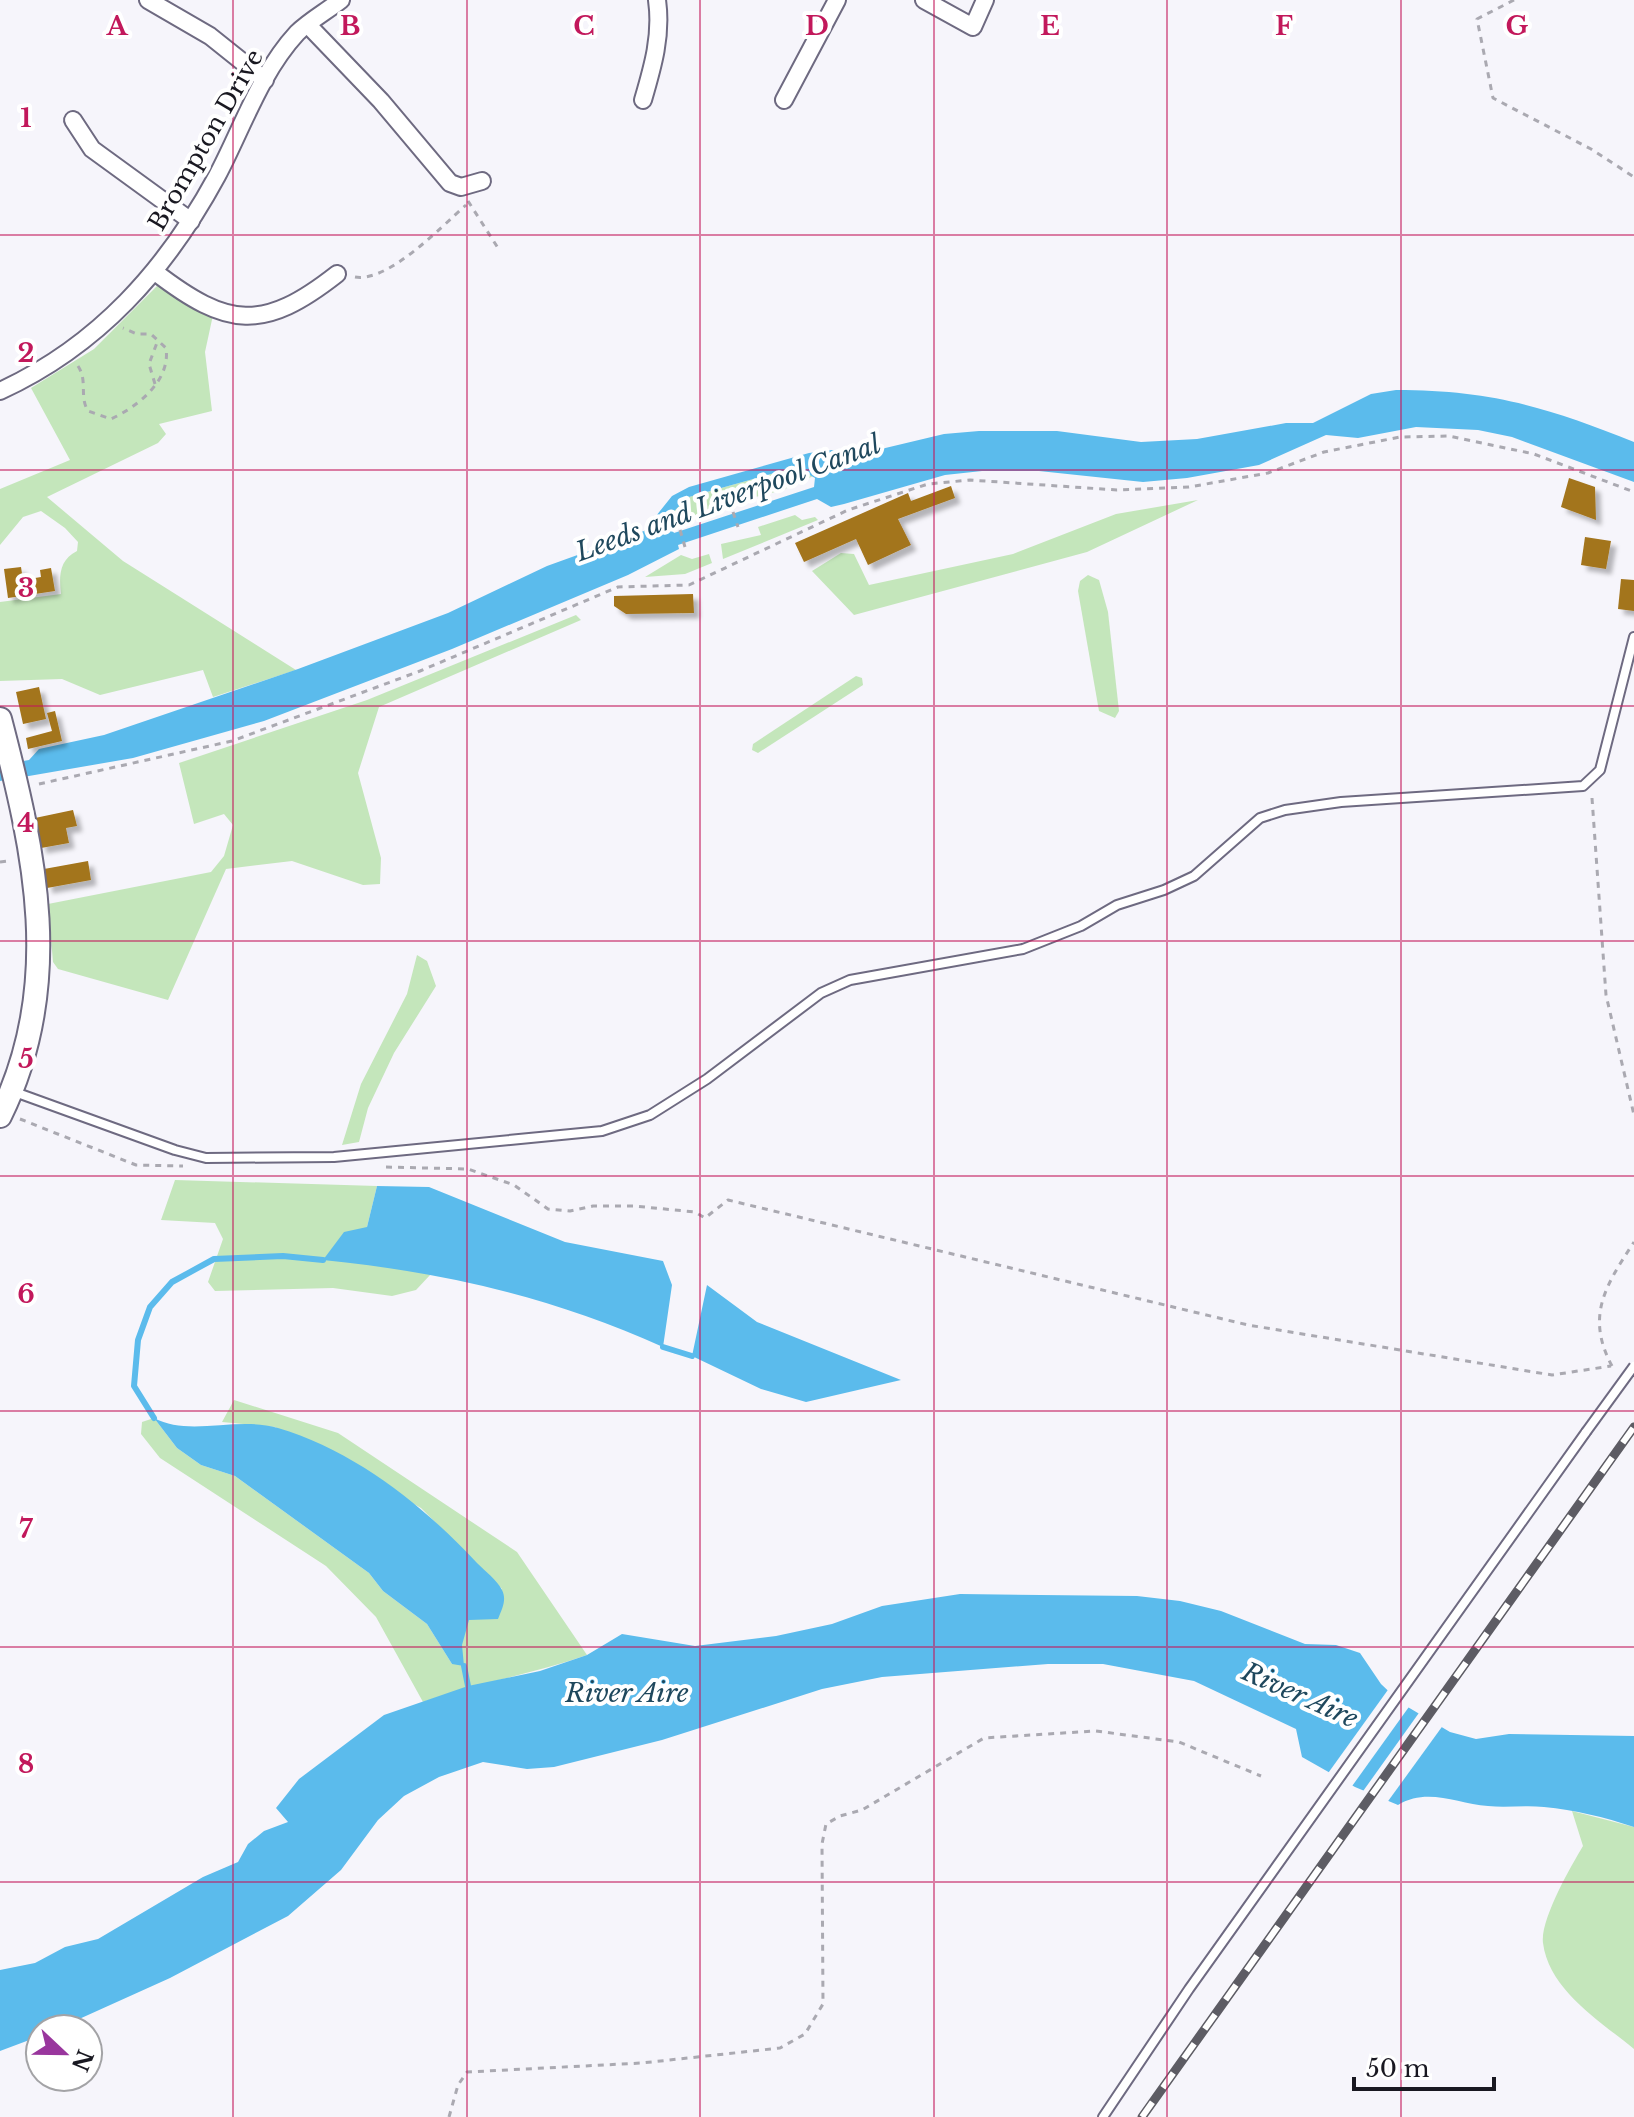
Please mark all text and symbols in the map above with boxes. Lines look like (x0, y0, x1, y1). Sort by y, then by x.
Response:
text: A (105, 10, 128, 42)
text: B (340, 10, 360, 42)
text: C (573, 10, 595, 42)
text: D (805, 10, 829, 42)
text: E (1040, 10, 1060, 42)
text: F (1275, 10, 1293, 42)
text: G (1506, 10, 1529, 42)
street label: Brompton Drive (142, 44, 269, 235)
text: 1 (20, 102, 32, 134)
text: 2 (18, 337, 34, 369)
water label: Leeds and Liverpool Canal (570, 428, 886, 568)
text: 3 (18, 572, 34, 604)
text: 4 (17, 807, 35, 839)
text: 5 (18, 1043, 34, 1075)
text: 6 (17, 1278, 35, 1310)
text: 7 (19, 1513, 33, 1545)
water label: River Aire (1236, 1655, 1363, 1735)
water label: River Aire (564, 1677, 689, 1709)
text: 8 (18, 1748, 34, 1780)
north arrow (24, 2013, 104, 2093)
scale bar (1354, 2041, 1494, 2091)
text: N (66, 2046, 98, 2075)
text: 50 m (1366, 2054, 1430, 2083)

